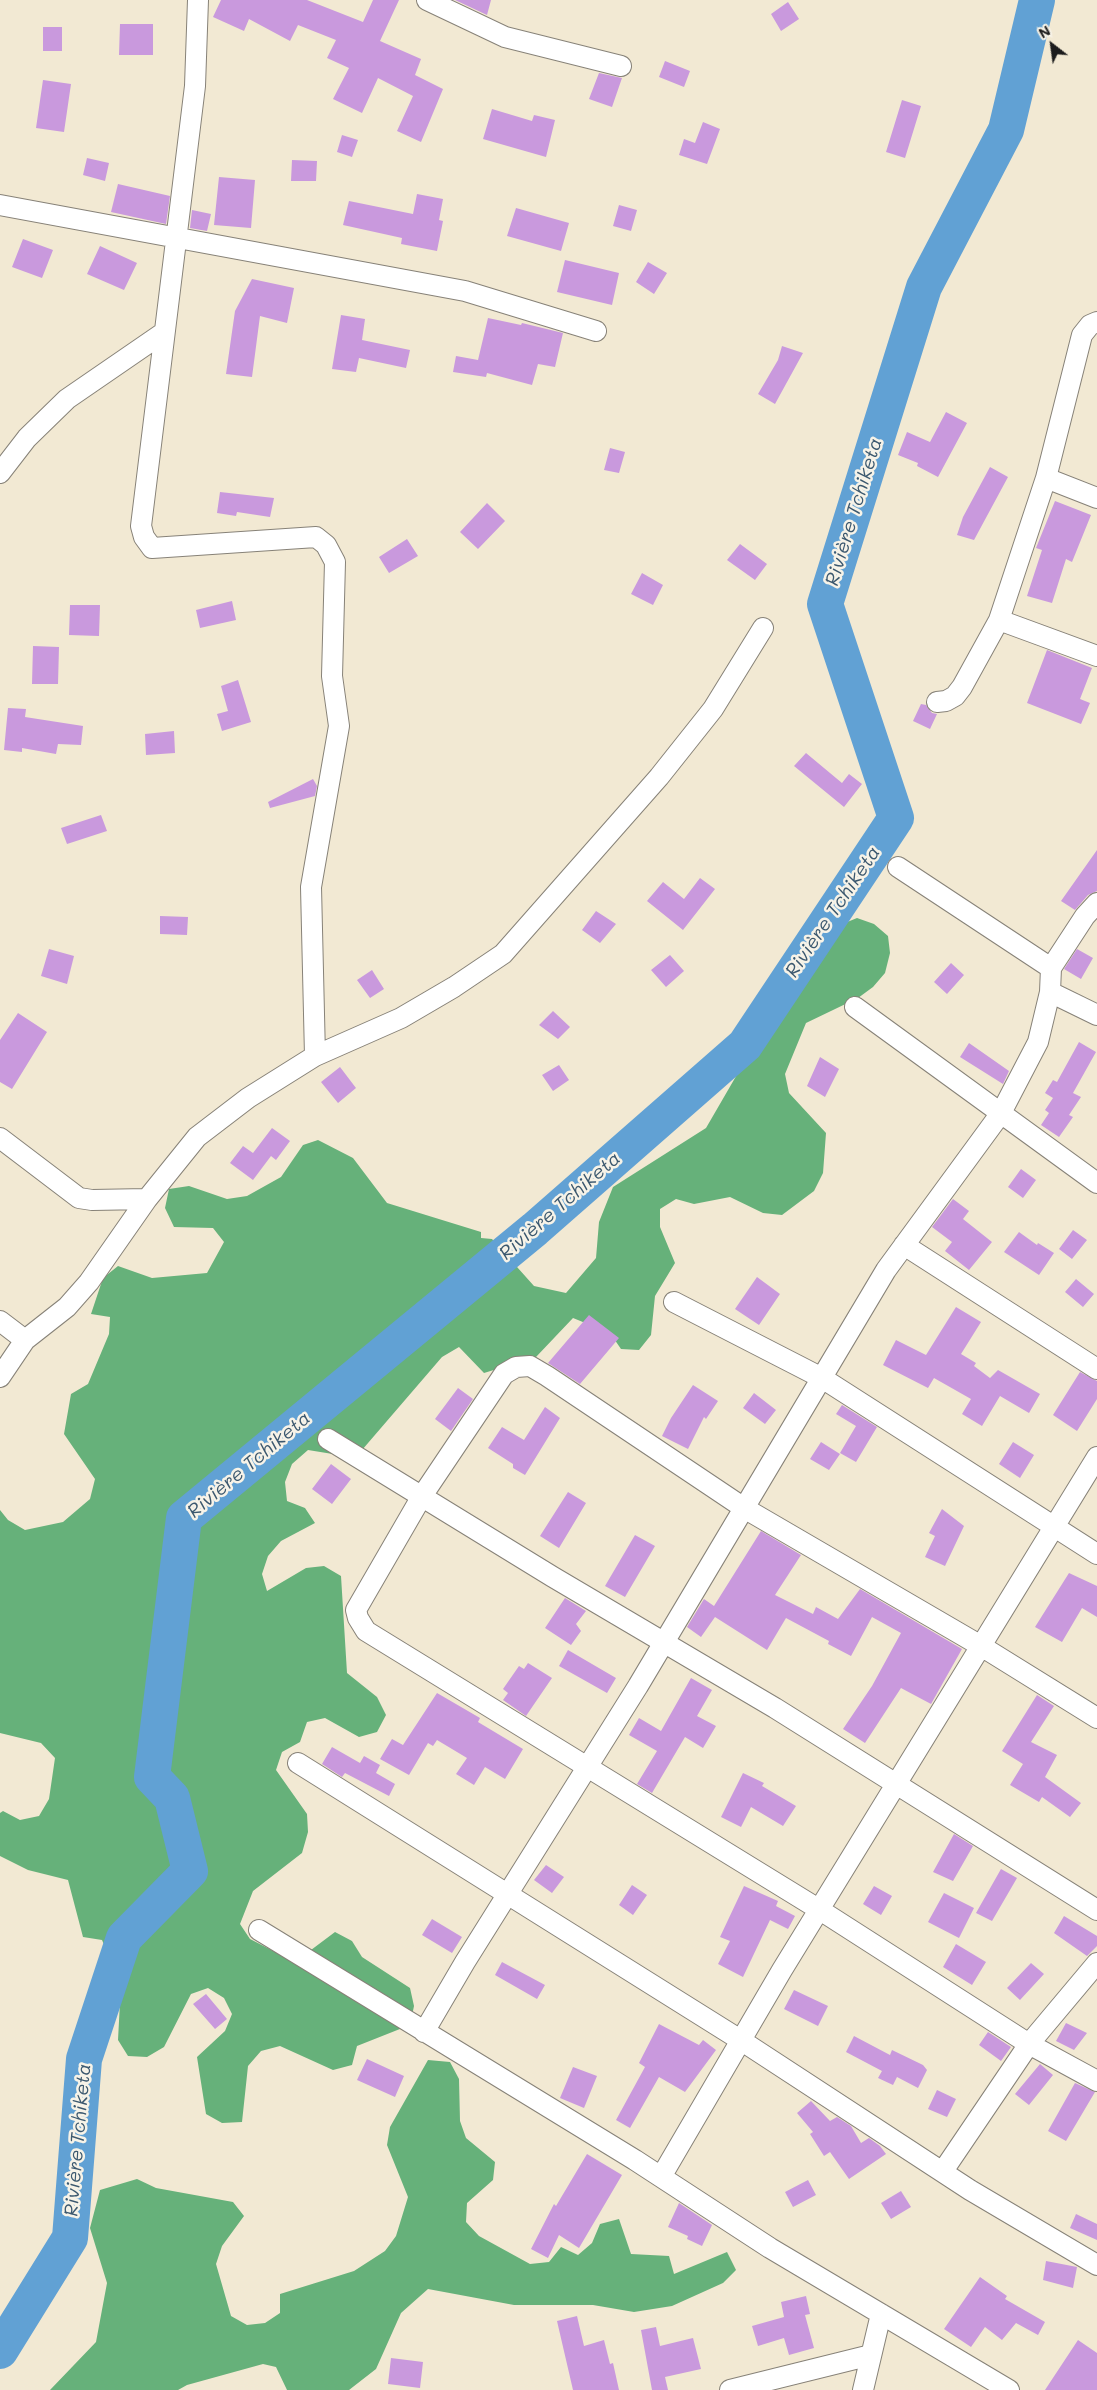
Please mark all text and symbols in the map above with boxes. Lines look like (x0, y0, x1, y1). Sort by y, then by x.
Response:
north arrow (1027, 20, 1077, 70)
text: N (1035, 21, 1054, 42)
water label: Rivière Tchiketa (821, 435, 887, 589)
water label: Rivière Tchiketa (781, 842, 885, 982)
water label: Rivière Tchiketa (495, 1147, 625, 1265)
water label: Rivière Tchiketa (183, 1407, 315, 1523)
water label: Rivière Tchiketa (60, 2063, 96, 2217)

